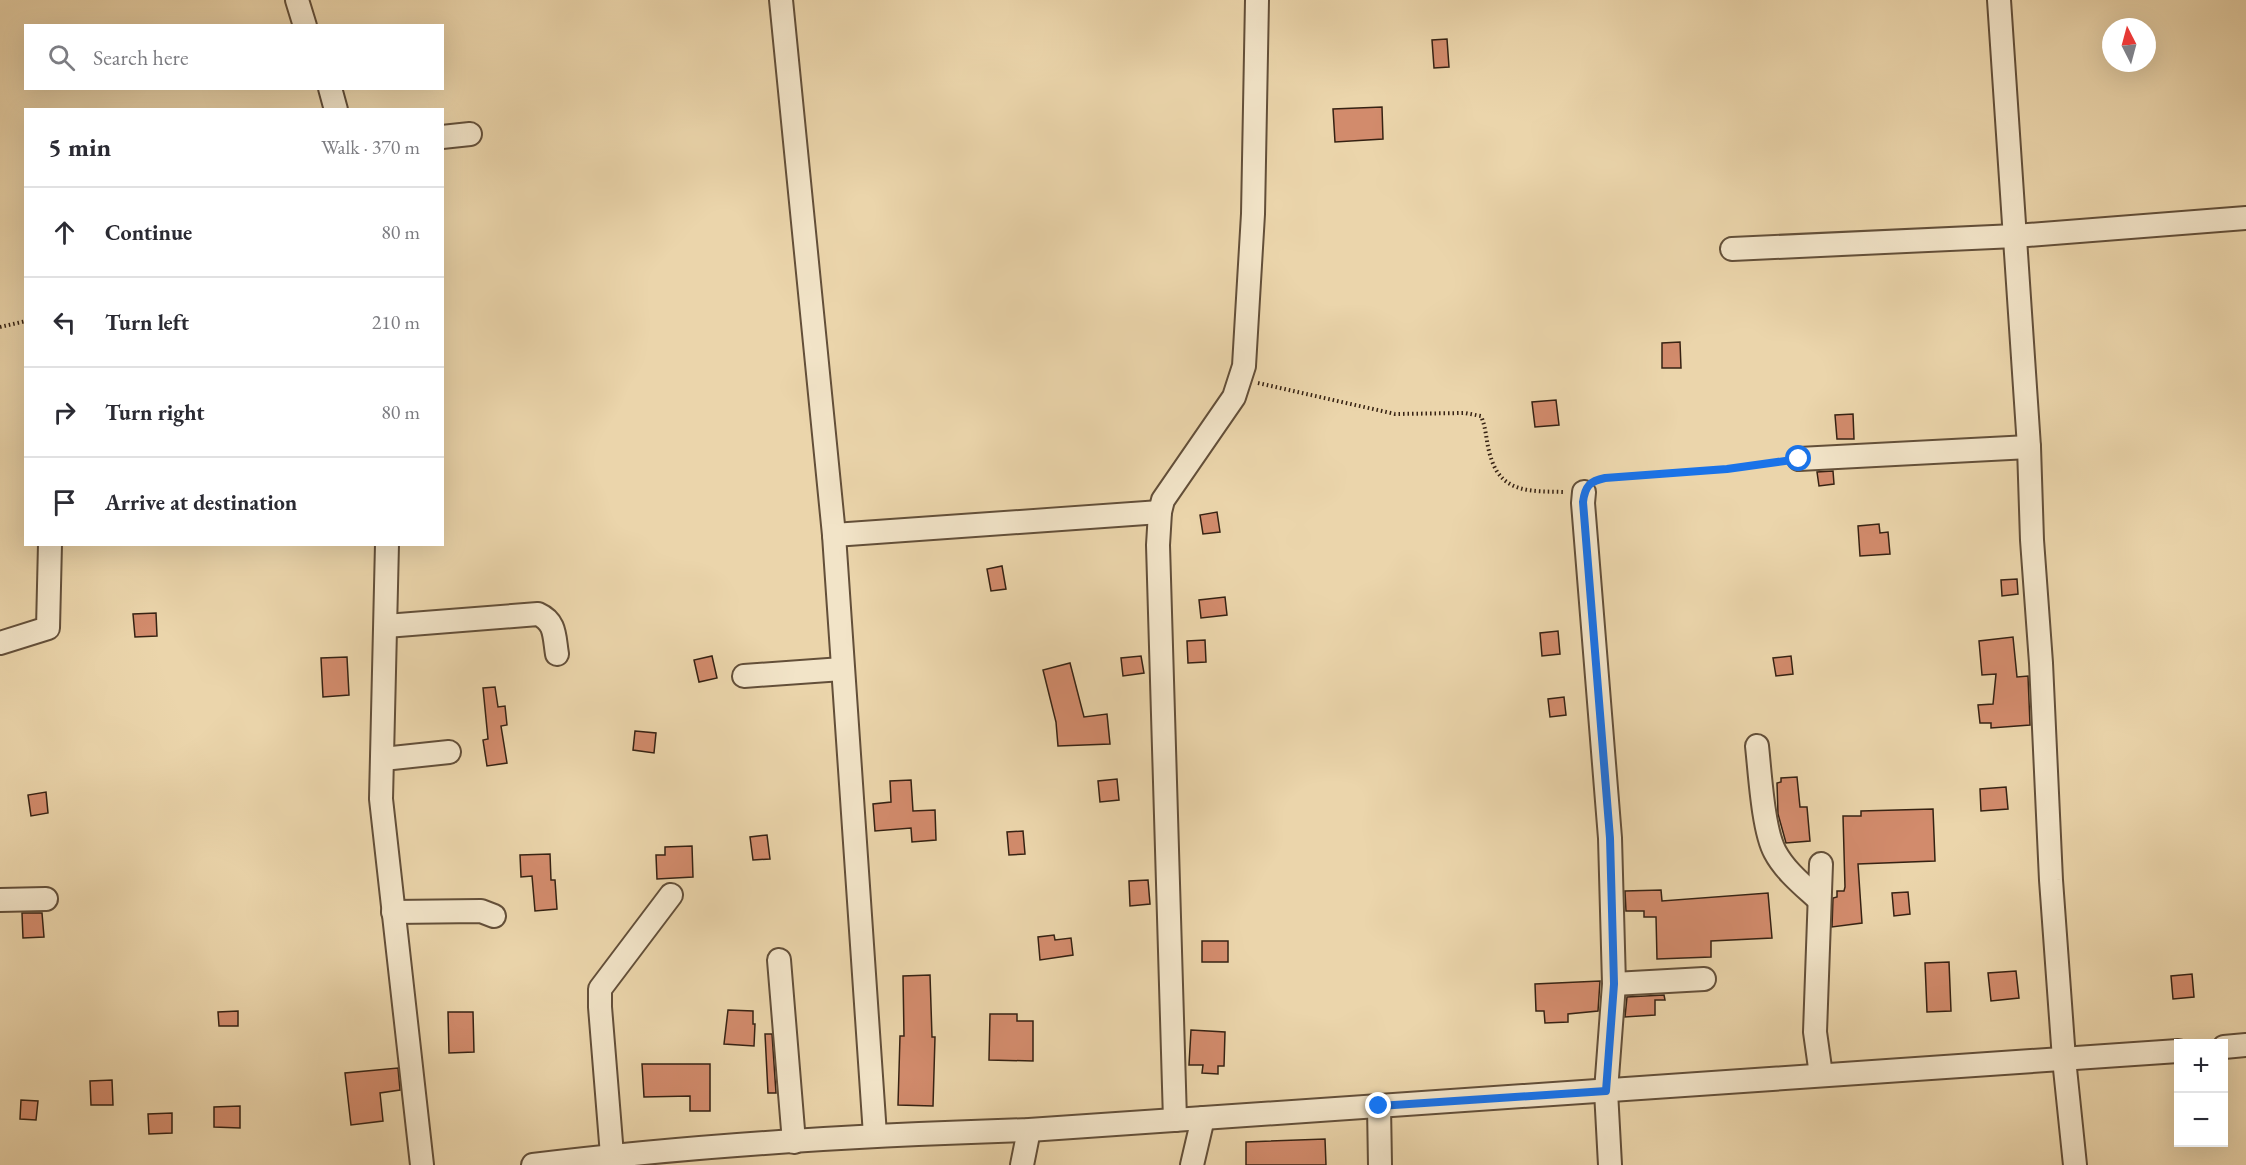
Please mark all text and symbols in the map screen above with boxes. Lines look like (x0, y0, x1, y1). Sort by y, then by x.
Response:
north arrow (2102, 18, 2156, 72)
search box (24, 24, 444, 90)
icon: search (45, 41, 78, 74)
text: Search here (93, 43, 188, 72)
text: 5 min (48, 130, 111, 164)
text: Walk · 370 m (321, 134, 420, 160)
icon: ahead (48, 216, 81, 249)
text: Continue (105, 218, 192, 247)
text: 80 m (381, 219, 420, 245)
icon: left (48, 306, 81, 339)
text: Turn left (105, 308, 189, 337)
text: 210 m (372, 309, 420, 335)
icon: right (48, 396, 81, 429)
text: Turn right (105, 398, 204, 427)
text: 80 m (381, 399, 420, 425)
route start (1785, 445, 1811, 471)
icon: arrive (48, 486, 81, 519)
text: Arrive at destination (105, 488, 297, 517)
map controls (2174, 1039, 2228, 1147)
button: + (2174, 1039, 2228, 1093)
route end (1365, 1092, 1391, 1118)
button: − (2174, 1093, 2228, 1147)

